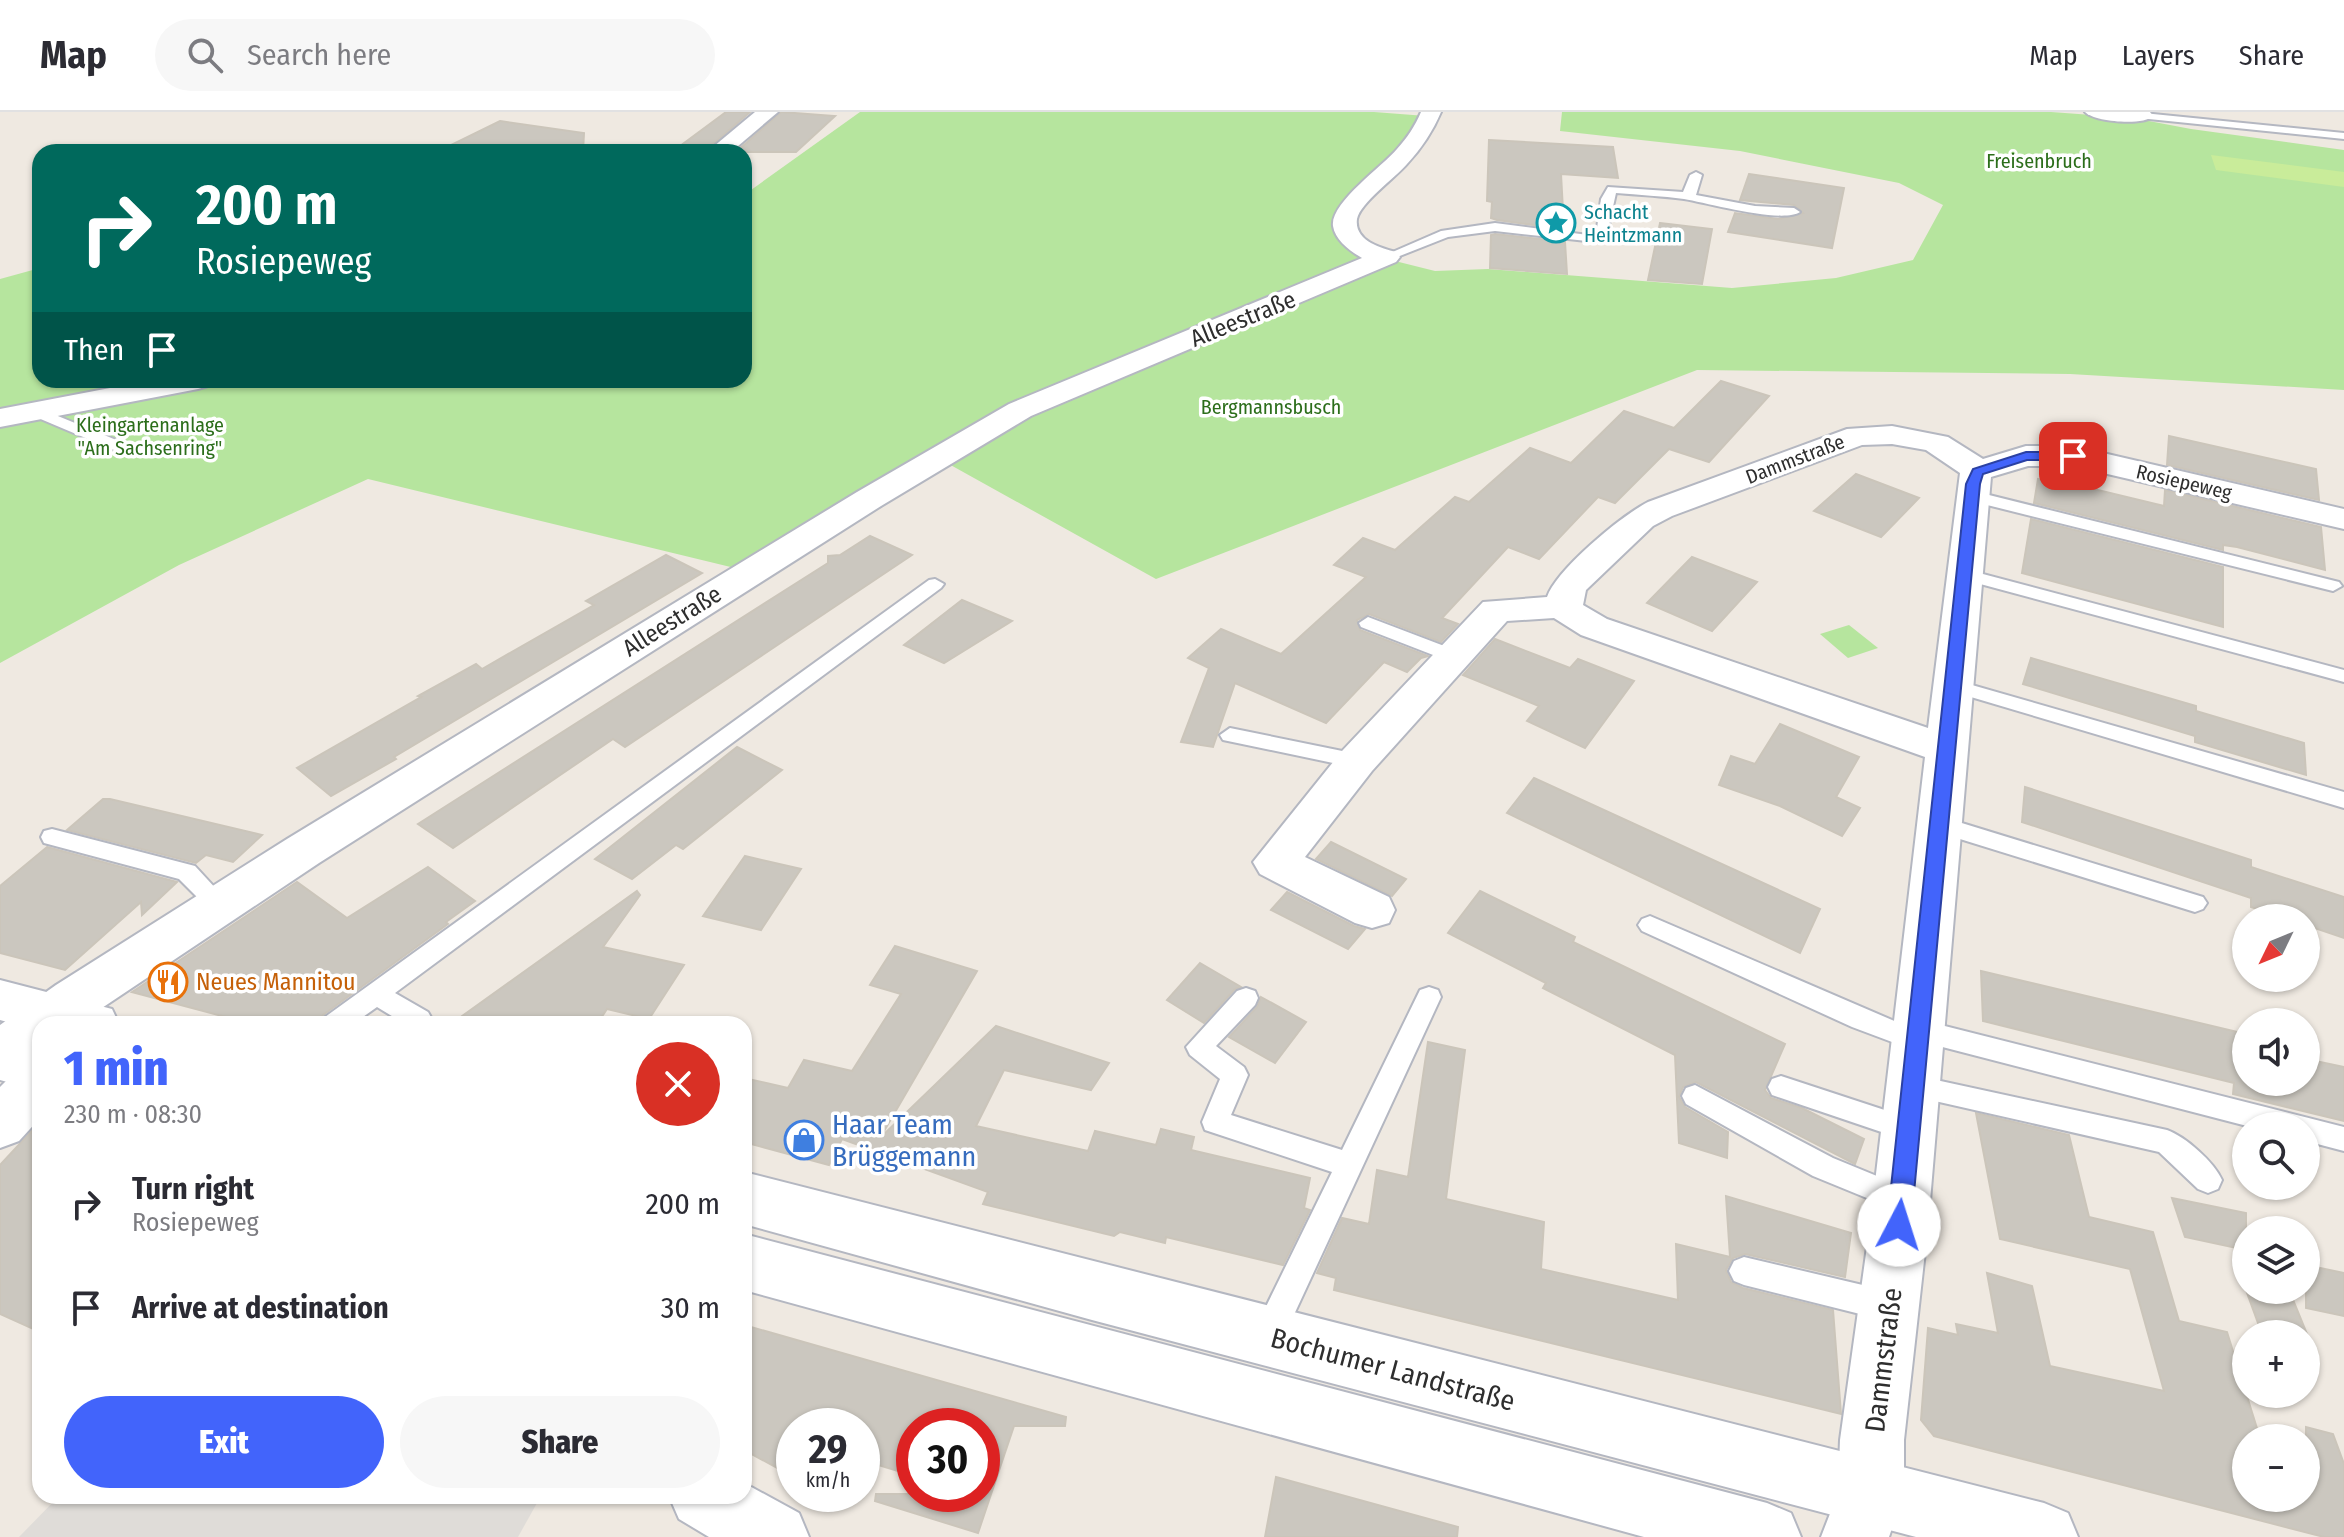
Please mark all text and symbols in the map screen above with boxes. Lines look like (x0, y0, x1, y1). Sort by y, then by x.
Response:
search box (155, 19, 715, 91)
text: Map (40, 32, 107, 78)
icon: search (183, 33, 227, 77)
text: Search here (247, 37, 391, 73)
text: Map (2029, 39, 2078, 72)
text: Layers (2122, 39, 2195, 72)
text: Share (2239, 39, 2304, 72)
park label: Freisenbruch (1986, 149, 2092, 173)
text: 200 m (196, 172, 337, 239)
icon: right (64, 176, 168, 280)
place label: Schacht Heintzmann (1584, 200, 1682, 247)
place icon: Schacht Heintzmann (1535, 202, 1577, 244)
text: Rosiepeweg (196, 240, 371, 284)
street label: Alleestraße (1186, 285, 1300, 353)
icon: arrive (140, 328, 184, 372)
text: Then (64, 332, 124, 368)
park label: Bergmannsbusch (1201, 395, 1341, 419)
park label: Kleingartenanlage "Am Sachsenring" (76, 413, 224, 460)
pin (2039, 422, 2107, 490)
street label: Dammstraße (1742, 429, 1848, 489)
icon: arrive (2051, 434, 2095, 478)
street label: Rosiepeweg (2134, 459, 2235, 505)
street label: Alleestraße (617, 580, 727, 662)
north arrow (2232, 904, 2320, 992)
map controls (2232, 904, 2320, 1512)
restaurant icon: Neues Mannitou (147, 961, 189, 1003)
place label: Neues Mannitou (196, 968, 356, 996)
button: sound (2232, 1008, 2320, 1096)
text: 1 min (64, 1040, 168, 1098)
button: close (636, 1042, 720, 1126)
text: 230 m · 08:30 (64, 1099, 202, 1130)
place label: Haar Team Brüggemann (832, 1108, 976, 1173)
button: search (2232, 1112, 2320, 1200)
shop icon: Haar Team Brüggemann (783, 1119, 825, 1161)
text: Turn right (132, 1171, 254, 1207)
icon: right (64, 1182, 108, 1226)
position arrow (1857, 1183, 1941, 1267)
text: 200 m (645, 1186, 720, 1222)
text: Rosiepeweg (132, 1207, 259, 1238)
button: layers (2232, 1216, 2320, 1304)
icon: arrive (64, 1286, 108, 1330)
street label: Dammstraße (1858, 1286, 1909, 1434)
text: Arrive at destination (132, 1290, 389, 1326)
text: 30 m (661, 1290, 720, 1326)
button: + (2232, 1320, 2320, 1408)
street label: Bochumer Landstraße (1267, 1321, 1519, 1418)
button: Exit (64, 1396, 384, 1488)
button: Share (400, 1396, 720, 1488)
speed limit sign: 30 (896, 1408, 1000, 1512)
button: − (2232, 1424, 2320, 1512)
text: 29 (808, 1426, 847, 1474)
text: km/h (806, 1468, 850, 1492)

